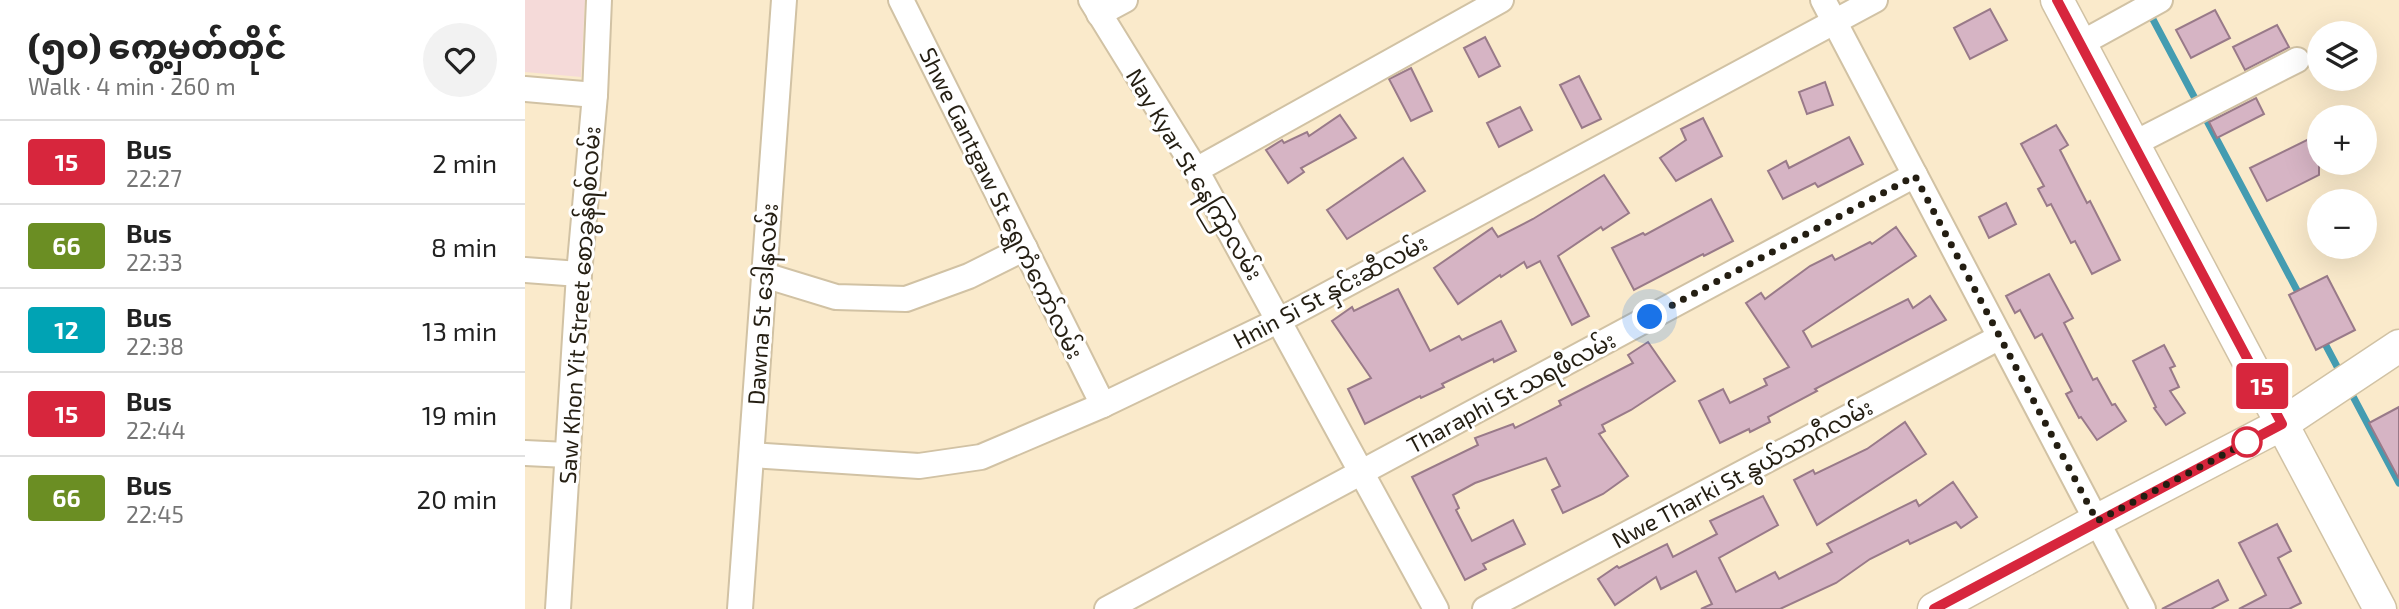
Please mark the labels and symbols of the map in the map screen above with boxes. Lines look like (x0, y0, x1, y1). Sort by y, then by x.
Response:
street label: Shwe Gantgaw St ရွှေကံကော်လမ်း (909, 42, 1091, 366)
street label: Nay Kyar St နေကြာလမ်း (1116, 63, 1270, 288)
street label: Saw Khon Yit Street စောခွန်ရစ်လမ်း (552, 125, 611, 485)
street label: Dawna St ဒေါနလမ်း (740, 202, 789, 406)
street label: Hnin Si St နှင်းဆီလမ်း (1228, 227, 1435, 359)
your location (1632, 299, 1667, 334)
street label: Tharaphi St သရဖီလမ်း (1401, 324, 1623, 464)
line badge: 15 (2231, 363, 2293, 409)
street label: Nwe Tharki St နွယ်သာဂီလမ်း (1606, 391, 1880, 558)
unlabelled marker (2232, 427, 2262, 457)

